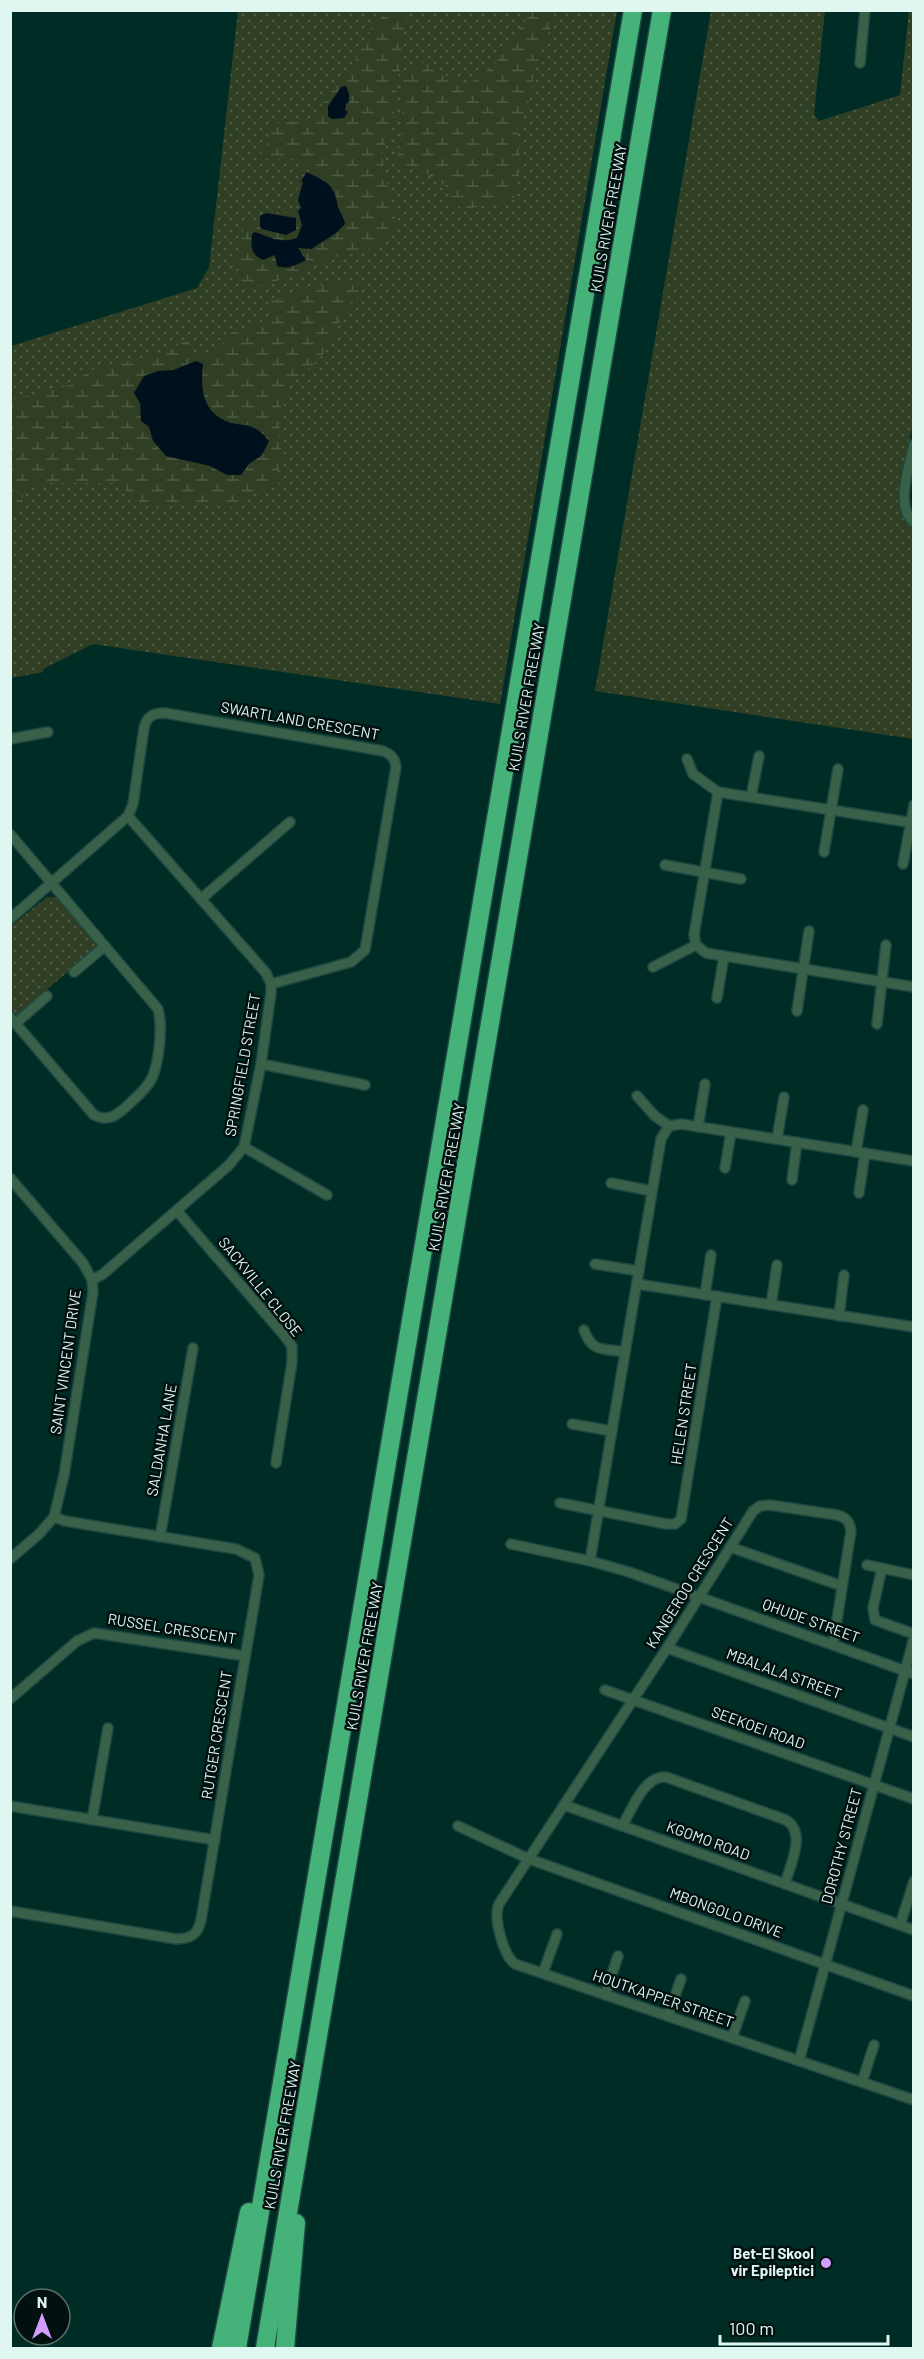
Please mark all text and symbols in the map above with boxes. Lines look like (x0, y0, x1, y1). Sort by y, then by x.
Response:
street label: KUILS RIVER FREEWAY (586, 142, 630, 293)
street label: KUILS RIVER FREEWAY (504, 621, 548, 772)
street label: SWARTLAND CRESCENT (220, 697, 381, 743)
street label: SPRINGFIELD STREET (221, 992, 263, 1138)
street label: KUILS RIVER FREEWAY (424, 1101, 468, 1252)
street label: SACKVILLE CLOSE (215, 1233, 306, 1340)
street label: SAINT VINCENT DRIVE (46, 1288, 84, 1435)
street label: HELEN STREET (666, 1362, 700, 1466)
street label: SALDANHA LANE (142, 1382, 180, 1497)
street label: KANGEROO CRESCENT (642, 1514, 737, 1651)
street label: KUILS RIVER FREEWAY (342, 1580, 386, 1731)
street label: QHUDE STREET (760, 1594, 863, 1646)
street label: RUSSEL CRESCENT (107, 1609, 238, 1647)
street label: MBALALA STREET (724, 1644, 844, 1702)
street label: RUTGER CRESCENT (197, 1669, 235, 1801)
street label: SEEKOEI ROAD (709, 1702, 807, 1752)
street label: DOROTHY STREET (817, 1786, 865, 1906)
street label: KGOMO ROAD (664, 1817, 753, 1863)
street label: MBONGOLO DRIVE (667, 1883, 785, 1941)
street label: HOUTKAPPER STREET (590, 1965, 736, 2031)
street label: KUILS RIVER FREEWAY (260, 2059, 304, 2210)
place label: Bet-El Skool vir Epileptici (731, 2244, 814, 2279)
marker: Bet-El Skool vir Epileptici (819, 2256, 833, 2270)
north arrow (12, 2287, 72, 2347)
text: N (37, 2292, 47, 2311)
scale bar (720, 2308, 888, 2346)
text: 100 m (729, 2317, 774, 2339)

